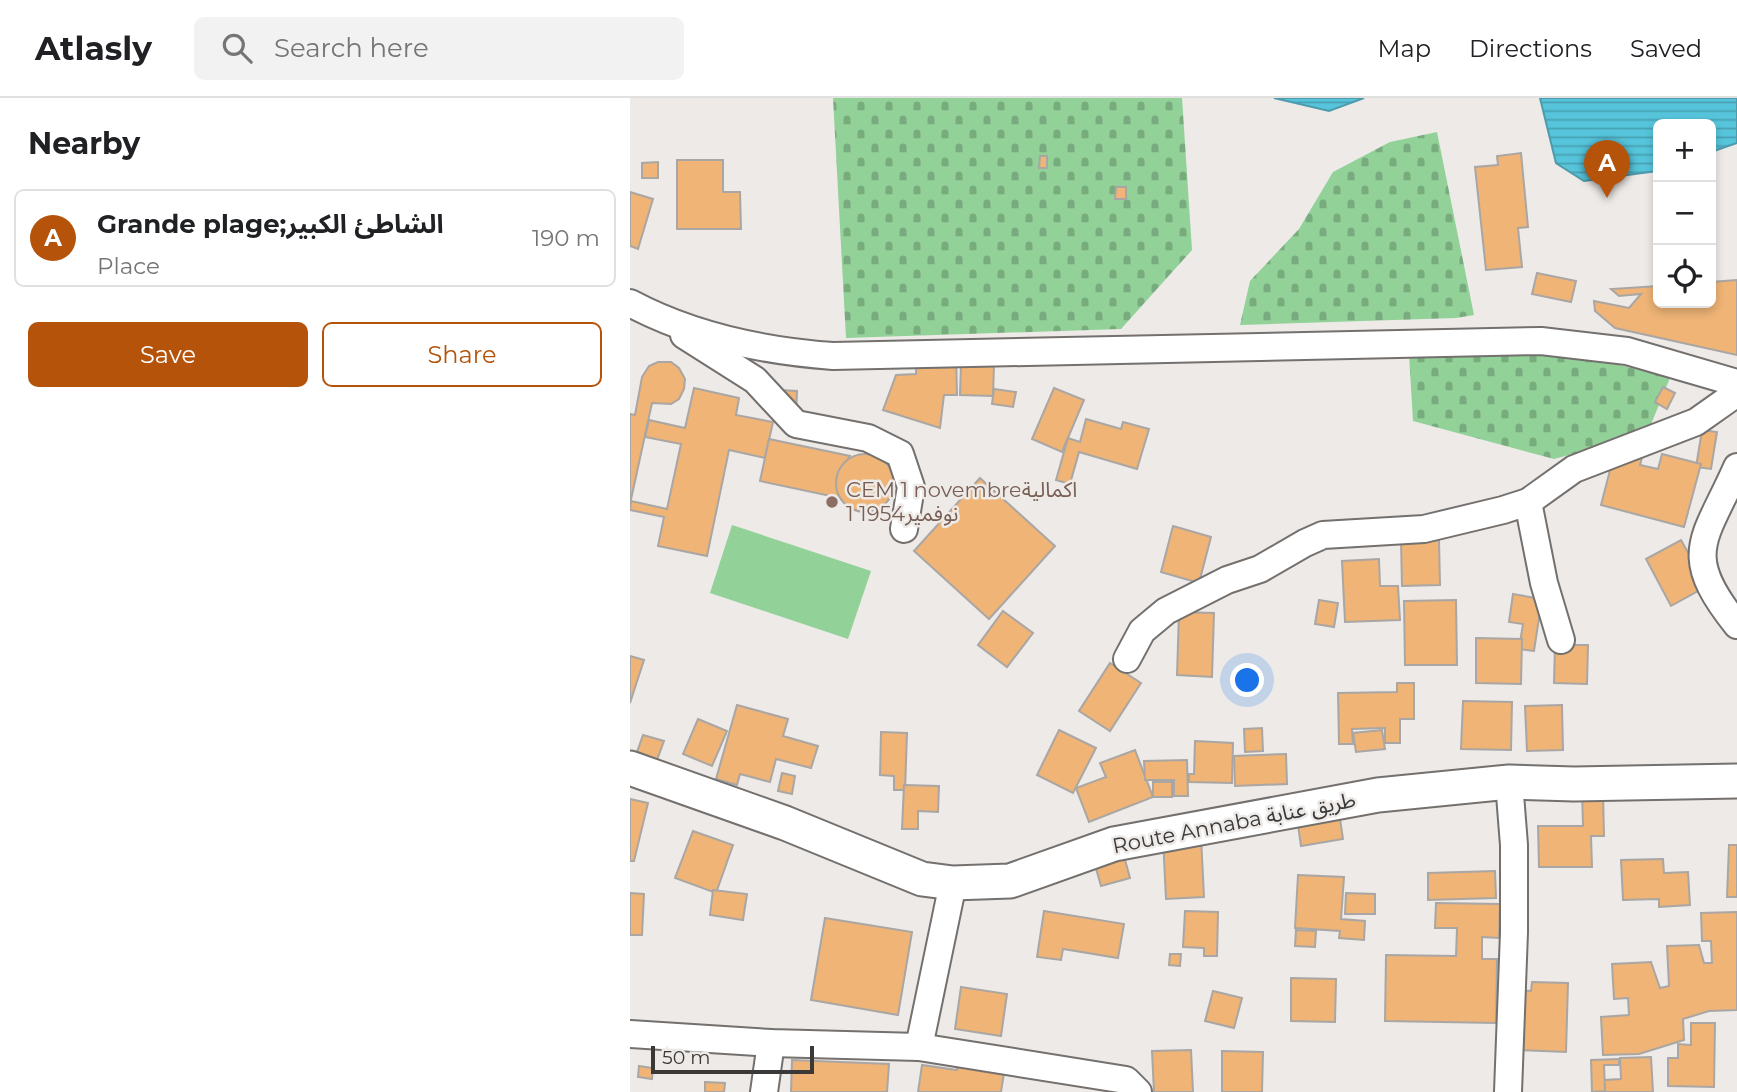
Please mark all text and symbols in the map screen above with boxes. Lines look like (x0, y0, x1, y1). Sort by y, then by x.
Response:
search box (194, 17, 684, 80)
text: Atlasly (35, 28, 152, 68)
icon: search (218, 29, 256, 67)
text: Search here (274, 32, 429, 64)
text: Map (1378, 34, 1431, 63)
text: Directions (1469, 34, 1592, 63)
text: Saved (1630, 34, 1702, 63)
map controls (1653, 119, 1716, 308)
button: + (1653, 119, 1716, 182)
text: Nearby (28, 125, 140, 162)
pin: A (1584, 140, 1630, 198)
button: − (1653, 182, 1716, 245)
text: Grande plage;الشاطئ الكبير (97, 208, 444, 240)
text: A (44, 224, 62, 252)
text: 190 m (532, 224, 600, 252)
button: locate (1653, 245, 1716, 308)
text: Place (97, 252, 160, 280)
button: Save (28, 322, 308, 387)
button: Share (322, 322, 602, 387)
place label: CEM 1 novembreاكمالية 1 نوفمير1954 (846, 477, 1077, 526)
marker: CEM 1 novembreاكمالية 1 نوفمير1954 (824, 494, 840, 510)
your location (1230, 663, 1264, 697)
street label: Route Annaba طريق عنابة (1110, 787, 1358, 859)
scale bar (651, 1043, 814, 1075)
text: 50 m (662, 1046, 710, 1069)

